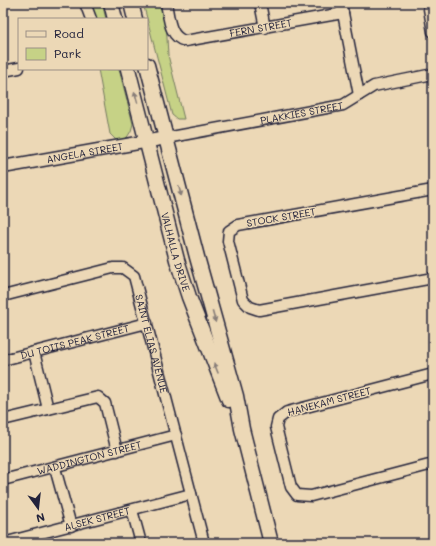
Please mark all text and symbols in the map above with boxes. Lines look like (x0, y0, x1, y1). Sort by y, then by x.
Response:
street label: FERN STREET (228, 15, 293, 40)
legend (18, 18, 148, 70)
text: Road (54, 25, 84, 41)
text: Park (54, 45, 81, 61)
one-way arrow (132, 90, 138, 103)
street label: PLAKKIES STREET (259, 98, 345, 127)
street label: ANGELA STREET (45, 139, 125, 166)
one-way arrow (177, 185, 183, 197)
street label: STOCK STREET (245, 204, 317, 230)
street label: VALHALLA DRIVE (158, 211, 194, 293)
street label: SAINT ELIAS AVENUE (132, 293, 171, 395)
one-way arrow (211, 311, 217, 323)
street label: DU TOITS PEAK STREET (19, 321, 131, 362)
one-way arrow (213, 361, 219, 373)
street label: HANEKAM STREET (286, 383, 373, 419)
street label: WADDINGTON STREET (35, 437, 143, 478)
north arrow (18, 488, 58, 528)
street label: ALSEK STREET (62, 503, 132, 534)
text: N (35, 510, 47, 526)

